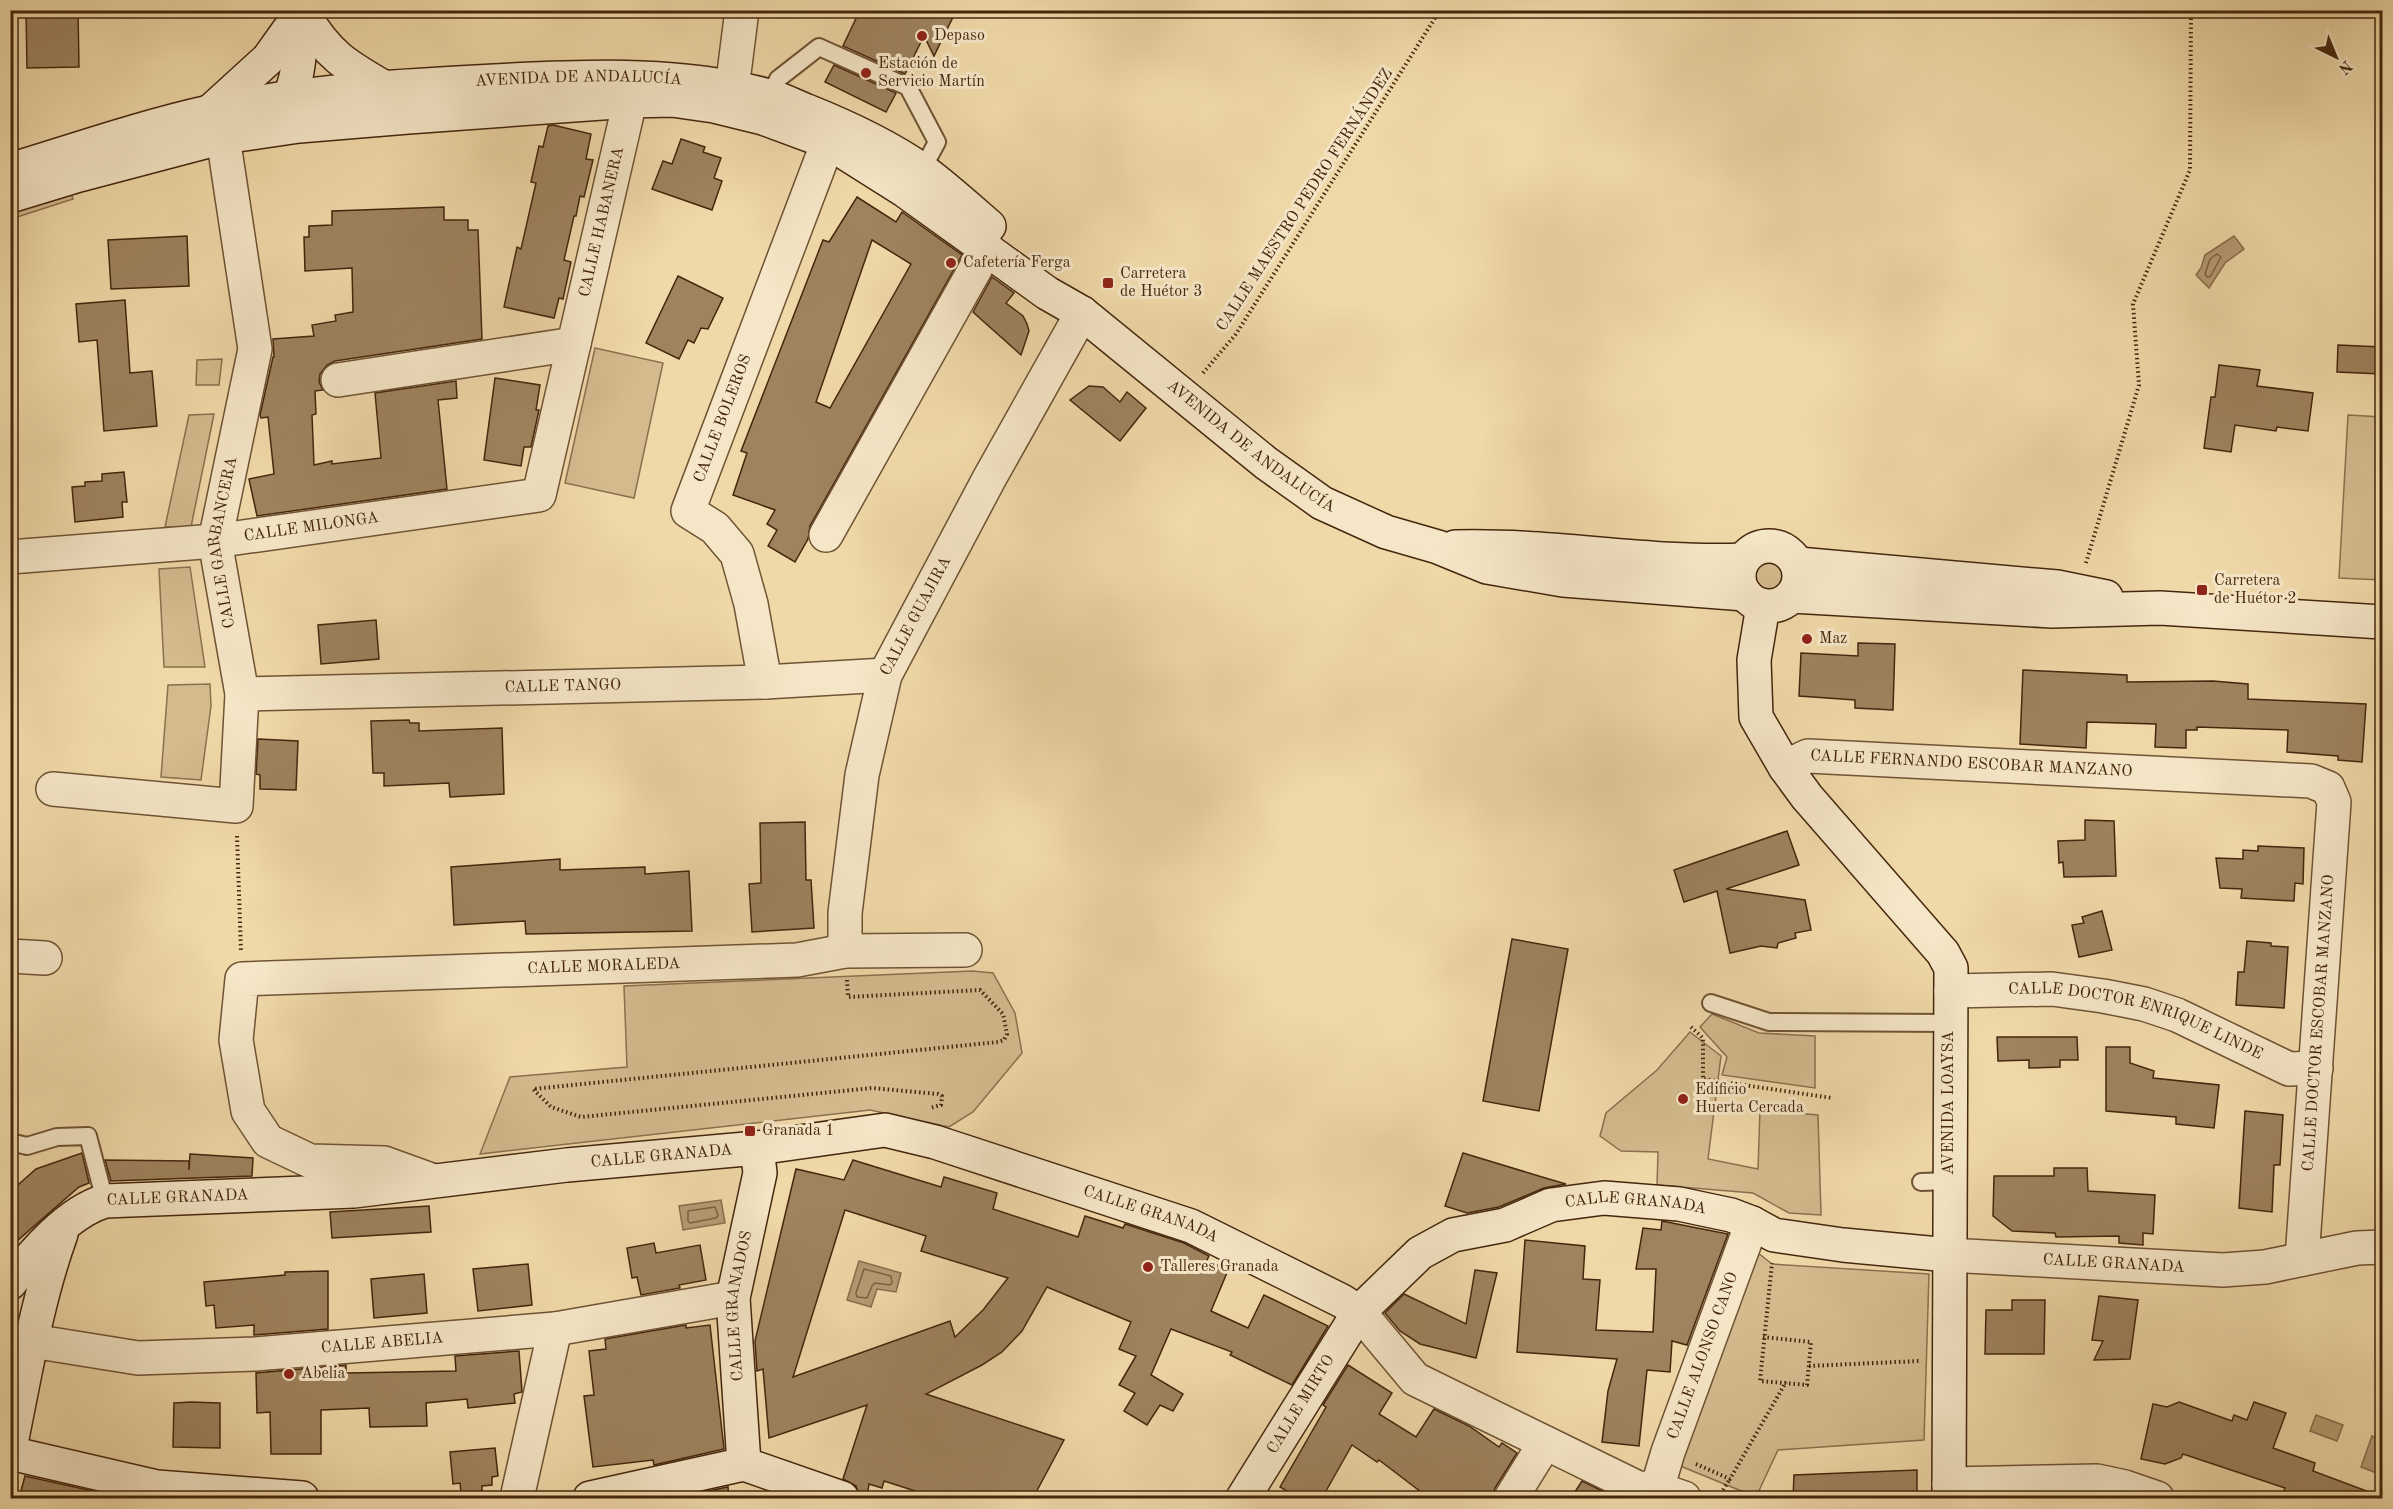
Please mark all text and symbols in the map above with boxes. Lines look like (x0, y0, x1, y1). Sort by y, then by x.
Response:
north arrow (2306, 27, 2366, 87)
place label: Depaso (934, 28, 985, 44)
marker: Depaso (915, 29, 929, 43)
place label: Estación de Servicio Martín (878, 56, 985, 90)
text: N (2334, 56, 2355, 77)
street label: CALLE MAESTRO PEDRO FERNÁNDEZ (1211, 64, 1396, 334)
marker: Estación de Servicio Martín (859, 66, 873, 80)
street label: AVENIDA DE ANDALUCÍA (475, 67, 683, 90)
street label: CALLE HABANERA (577, 145, 627, 299)
place label: Cafetería Ferga (963, 255, 1071, 271)
marker: Cafetería Ferga (944, 256, 958, 270)
place label: Carretera de Huétor 3 (1120, 266, 1203, 300)
marker: Carretera de Huétor 3 (1101, 276, 1115, 290)
street label: CALLE BOLEROS (692, 352, 755, 485)
street label: AVENIDA DE ANDALUCÍA (1164, 378, 1337, 516)
street label: CALLE GARBANCERA (206, 455, 240, 630)
street label: CALLE MILONGA (243, 510, 380, 545)
street label: CALLE GUAJIRA (878, 554, 954, 679)
place label: Carretera de Huétor 2 (2214, 573, 2297, 607)
marker: Carretera de Huétor 2 (2195, 583, 2209, 597)
place label: Maz (1819, 631, 1847, 647)
marker: Maz (1800, 632, 1814, 646)
street label: CALLE TANGO (504, 677, 621, 696)
street label: CALLE FERNANDO ESCOBAR MANZANO (1810, 748, 2133, 780)
street label: CALLE DOCTOR ESCOBAR MANZANO (2301, 874, 2337, 1172)
street label: CALLE MORALEDA (527, 956, 681, 977)
street label: CALLE DOCTOR ENRIQUE LINDE (2008, 981, 2265, 1063)
street label: AVENIDA LOAYSA (1941, 1031, 1957, 1175)
place label: Edificio Huerta Cercada (1695, 1082, 1804, 1116)
marker: Edificio Huerta Cercada (1676, 1092, 1690, 1106)
place label: Granada 1 (762, 1123, 835, 1139)
marker: Granada 1 (743, 1124, 757, 1138)
street label: CALLE GRANADA (590, 1142, 733, 1171)
street label: CALLE GRANADA (1081, 1183, 1221, 1246)
street label: CALLE GRANADA (106, 1187, 249, 1209)
street label: CALLE GRANADA (1564, 1190, 1708, 1218)
street label: CALLE GRANADOS (725, 1229, 755, 1382)
street label: CALLE GRANADA (2042, 1252, 2185, 1276)
place label: Talleres Granada (1160, 1259, 1279, 1275)
marker: Talleres Granada (1141, 1260, 1155, 1274)
street label: CALLE ALONSO CANO (1665, 1270, 1741, 1442)
street label: CALLE ABELIA (320, 1330, 444, 1356)
street label: CALLE MIRTO (1265, 1353, 1338, 1457)
place label: Abelia (301, 1366, 345, 1382)
marker: Abelia (282, 1367, 296, 1381)

